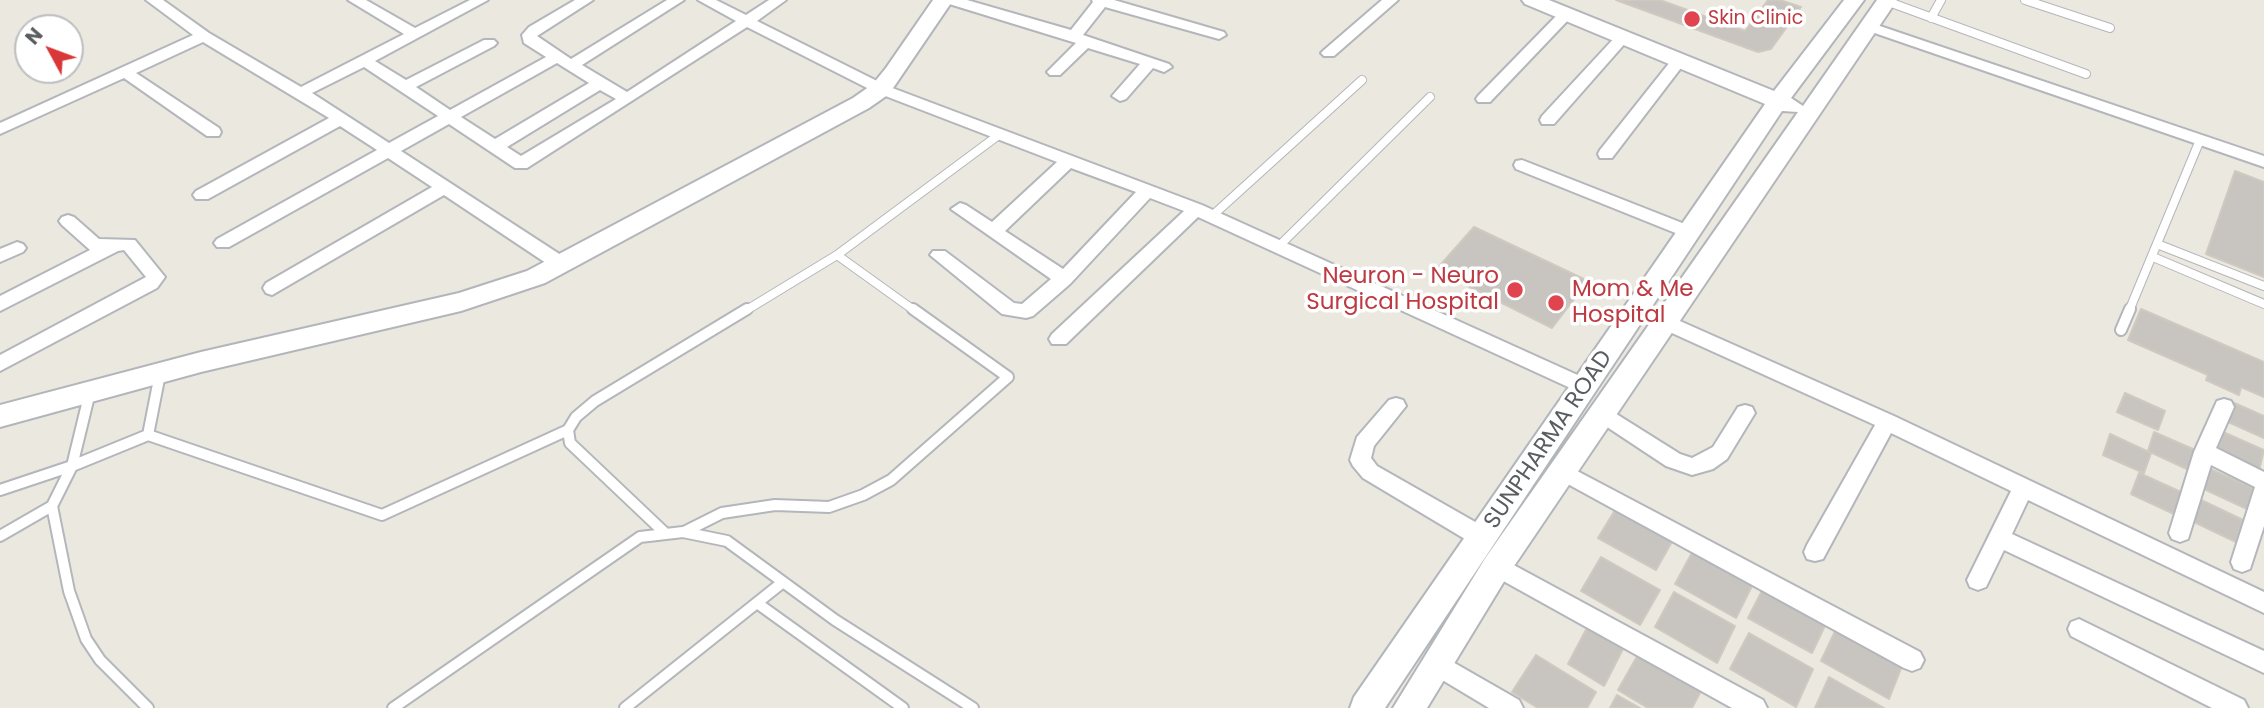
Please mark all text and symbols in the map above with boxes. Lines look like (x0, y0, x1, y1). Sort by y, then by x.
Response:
place label: Skin Clinic (1708, 8, 1803, 30)
marker: Skin Clinic (1682, 9, 1702, 29)
north arrow (14, 14, 84, 84)
text: N (19, 22, 49, 50)
place label: Neuron - Neuro Surgical Hospital (1306, 263, 1499, 317)
place label: Mom & Me Hospital (1572, 276, 1694, 330)
marker: Neuron - Neuro Surgical Hospital (1505, 280, 1525, 300)
marker: Mom & Me Hospital (1546, 293, 1566, 313)
street label: SUNPHARMA ROAD (1479, 346, 1619, 534)

